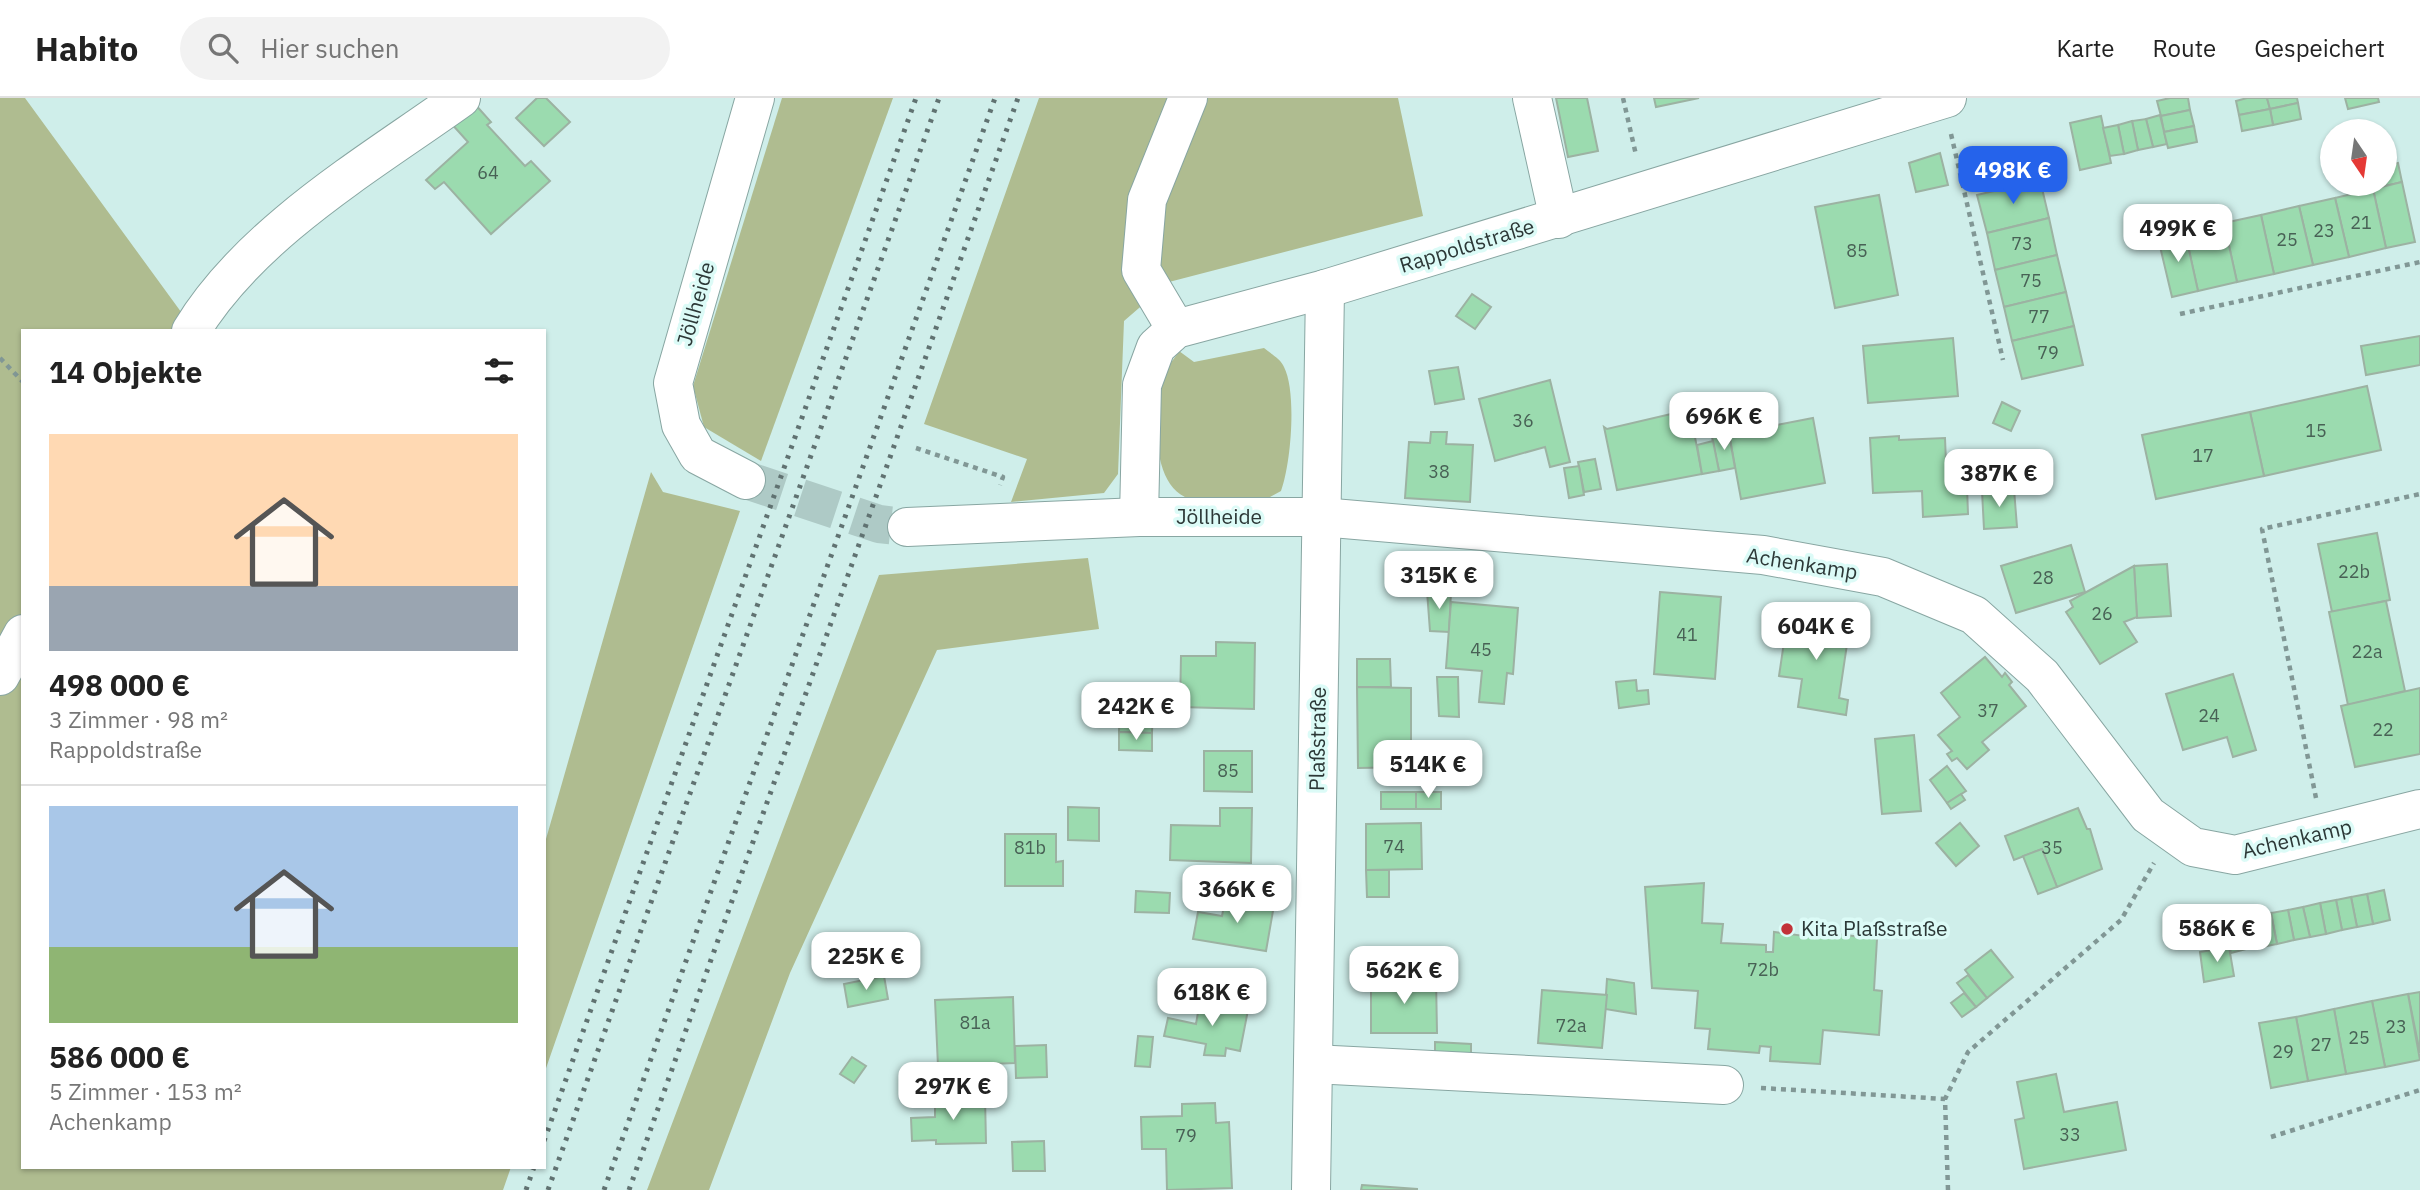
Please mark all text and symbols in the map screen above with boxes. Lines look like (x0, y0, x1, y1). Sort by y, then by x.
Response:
search box (180, 17, 670, 80)
text: Habito (35, 27, 138, 70)
icon: search (204, 29, 242, 67)
text: Hier suchen (260, 31, 399, 65)
text: Karte (2056, 32, 2115, 64)
text: Route (2153, 32, 2216, 64)
text: Gespeichert (2254, 32, 2385, 64)
north arrow (2320, 119, 2398, 196)
map controls (2320, 119, 2397, 196)
pin: 498K € (1956, 146, 2070, 206)
text: 498K € (1974, 154, 2052, 184)
house number: 64 (477, 161, 499, 184)
pin: 499K € (2121, 204, 2235, 264)
street label: Rappoldstraße (1396, 211, 1538, 279)
house number: 21 (2350, 211, 2372, 234)
text: 499K € (2139, 212, 2217, 242)
house number: 23 (2313, 219, 2335, 242)
house number: 25 (2276, 228, 2298, 251)
house number: 73 (2011, 232, 2033, 255)
house number: 85 (1846, 239, 1868, 262)
street label: Jöllheide (670, 258, 720, 349)
house number: 75 (2020, 269, 2042, 292)
house number: 77 (2028, 305, 2050, 328)
house number: 79 (2037, 341, 2059, 364)
text: 14 Objekte (49, 352, 202, 391)
icon: filters (480, 352, 518, 390)
pin: 696K € (1667, 392, 1781, 452)
text: 696K € (1685, 400, 1763, 430)
house number: 36 (1512, 409, 1534, 432)
house number: 15 (2305, 419, 2327, 442)
house number: 17 (2192, 444, 2214, 467)
pin: 387K € (1942, 450, 2056, 509)
text: 387K € (1960, 457, 2038, 487)
house number: 38 (1428, 460, 1450, 483)
icon: home (221, 479, 347, 605)
street label: Jöllheide (1176, 502, 1262, 530)
street label: Achenkamp (1745, 540, 1860, 586)
pin: 315K € (1382, 552, 1496, 611)
text: 315K € (1400, 559, 1478, 589)
house number: 22b (2338, 560, 2370, 583)
house number: 28 (2032, 566, 2054, 589)
pin: 604K € (1759, 602, 1873, 662)
house number: 26 (2091, 602, 2113, 625)
text: 604K € (1777, 610, 1855, 640)
house number: 41 (1676, 623, 1698, 646)
house number: 45 (1470, 638, 1492, 661)
house number: 22a (2351, 640, 2383, 663)
text: 498 000 € (49, 665, 190, 704)
pin: 242K € (1079, 682, 1193, 742)
street label: Plaßstraße (1302, 687, 1332, 791)
text: 242K € (1097, 690, 1175, 720)
house number: 37 (1977, 699, 1999, 722)
text: 3 Zimmer · 98 m² (49, 704, 228, 734)
house number: 24 (2198, 704, 2220, 727)
house number: 22 (2372, 718, 2394, 741)
text: Rappoldstraße (49, 734, 202, 764)
pin: 514K € (1371, 740, 1485, 800)
text: 514K € (1389, 748, 1467, 778)
house number: 85 (1217, 759, 1239, 782)
street label: Achenkamp (2239, 812, 2355, 864)
house number: 74 (1383, 835, 1405, 858)
house number: 81b (1014, 836, 1046, 859)
house number: 35 (2041, 836, 2063, 859)
icon: home (221, 851, 347, 977)
pin: 366K € (1180, 866, 1294, 925)
text: 366K € (1198, 873, 1276, 903)
pin: 586K € (2160, 904, 2274, 964)
text: 586K € (2178, 912, 2256, 942)
place label: Kita Plaßstraße (1801, 914, 1947, 942)
marker: Kita Plaßstraße (1779, 921, 1795, 937)
pin: 225K € (809, 932, 923, 992)
text: 225K € (827, 940, 905, 970)
pin: 562K € (1347, 946, 1461, 1006)
text: 562K € (1365, 954, 1443, 984)
house number: 72b (1747, 958, 1779, 981)
pin: 618K € (1155, 968, 1269, 1028)
text: 618K € (1173, 976, 1251, 1006)
house number: 81a (959, 1011, 991, 1034)
house number: 72a (1555, 1014, 1587, 1037)
house number: 23 (2385, 1015, 2407, 1038)
house number: 25 (2348, 1026, 2370, 1049)
house number: 27 (2310, 1033, 2332, 1056)
text: 586 000 € (49, 1037, 190, 1076)
house number: 29 (2272, 1040, 2294, 1063)
pin: 297K € (896, 1062, 1010, 1122)
text: 297K € (914, 1070, 992, 1100)
text: 5 Zimmer · 153 m² (49, 1076, 242, 1106)
text: Achenkamp (49, 1106, 172, 1136)
house number: 33 (2059, 1123, 2081, 1146)
house number: 79 (1175, 1124, 1197, 1147)

